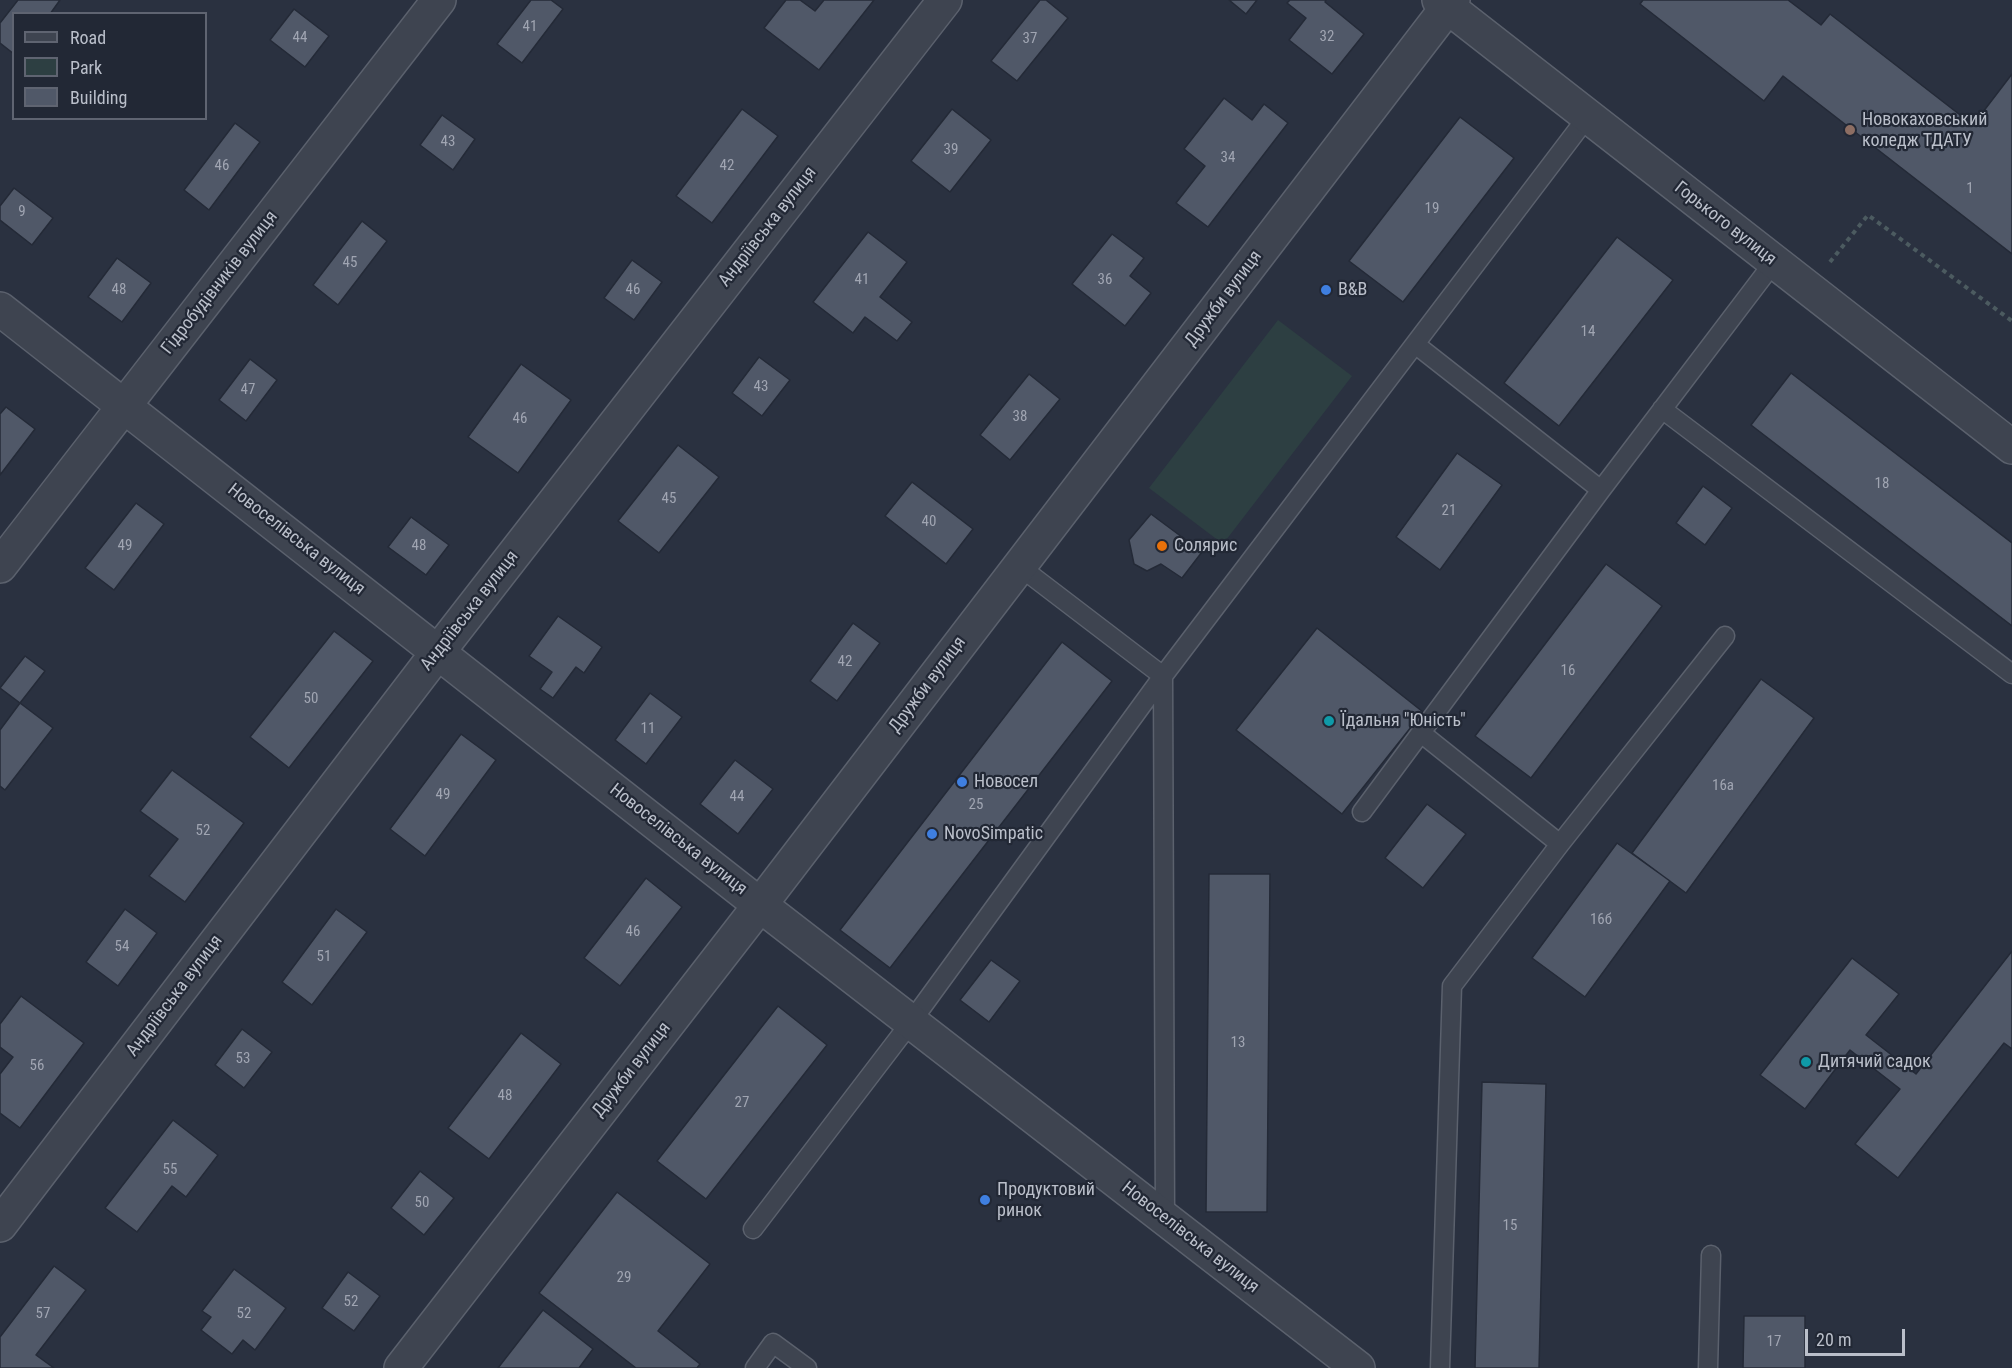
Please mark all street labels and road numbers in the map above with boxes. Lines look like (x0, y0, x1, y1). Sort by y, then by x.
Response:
street label: Андріївська вулиця (714, 163, 822, 291)
street label: Горького вулиця (1670, 177, 1780, 271)
street label: Гідробудівників вулиця (157, 207, 283, 359)
street label: Дружби вулиця (1181, 247, 1267, 351)
street label: Новоселівська вулиця (223, 480, 369, 600)
street label: Андріївська вулиця (416, 547, 524, 675)
street label: Дружби вулиця (885, 633, 971, 737)
street label: Новоселівська вулиця (605, 780, 751, 900)
street label: Андріївська вулиця (122, 931, 228, 1061)
street label: Дружби вулиця (588, 1018, 676, 1122)
street label: Новоселівська вулиця (1117, 1178, 1263, 1298)

